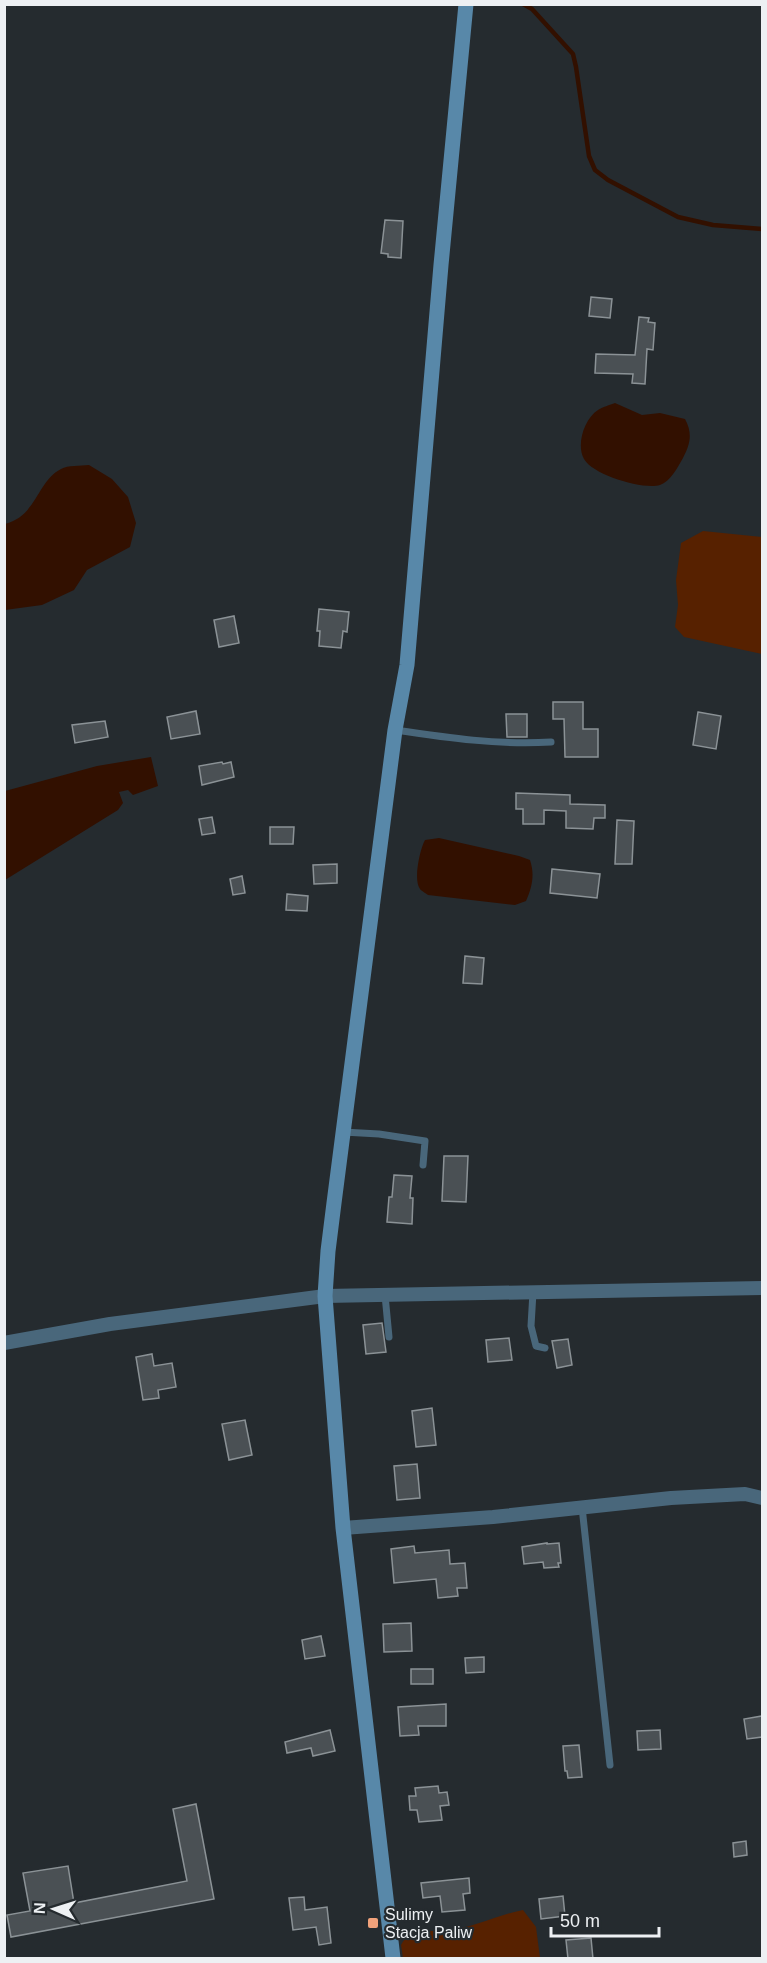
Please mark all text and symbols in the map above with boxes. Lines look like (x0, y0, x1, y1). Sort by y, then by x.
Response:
north arrow (24, 1879, 84, 1939)
scale bar (551, 1900, 659, 1938)
text: N (31, 1902, 48, 1914)
place label: Sulimy Stacja Paliw (385, 1906, 473, 1941)
text: 50 m (560, 1911, 600, 1931)
marker: Sulimy Stacja Paliw (366, 1916, 380, 1930)

